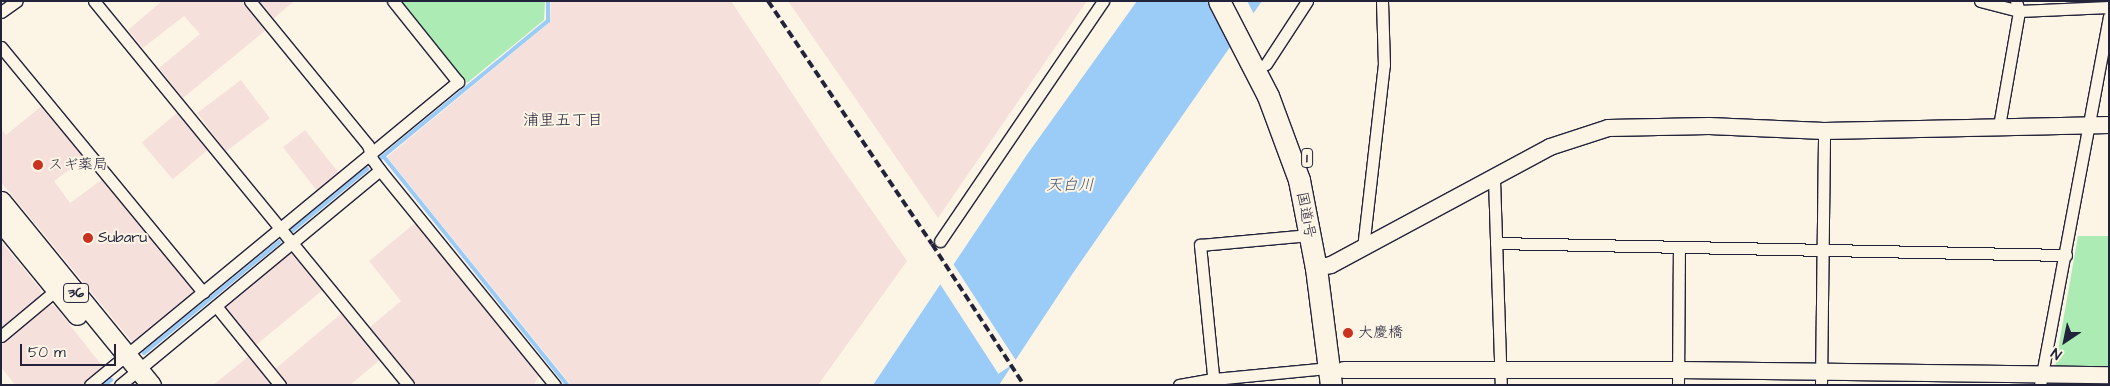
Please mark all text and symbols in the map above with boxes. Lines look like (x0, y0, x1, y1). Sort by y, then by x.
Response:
district label: 浦里五丁目 (523, 110, 603, 130)
road number: 1 (1301, 146, 1313, 170)
place label: スギ薬局 (48, 156, 108, 174)
marker: スギ薬局 (32, 159, 44, 171)
water label: 天白川 (1046, 175, 1094, 195)
street label: 国道1号 (1293, 190, 1319, 240)
place label: Subaru (98, 229, 147, 247)
marker: Subaru (82, 232, 94, 244)
road number: 36 (62, 282, 90, 304)
north arrow (2040, 316, 2090, 366)
place label: 大慶橋 (1358, 324, 1403, 342)
marker: 大慶橋 (1342, 327, 1354, 339)
scale bar (22, 334, 119, 366)
text: 50 m (28, 342, 66, 363)
text: N (2047, 343, 2066, 364)

